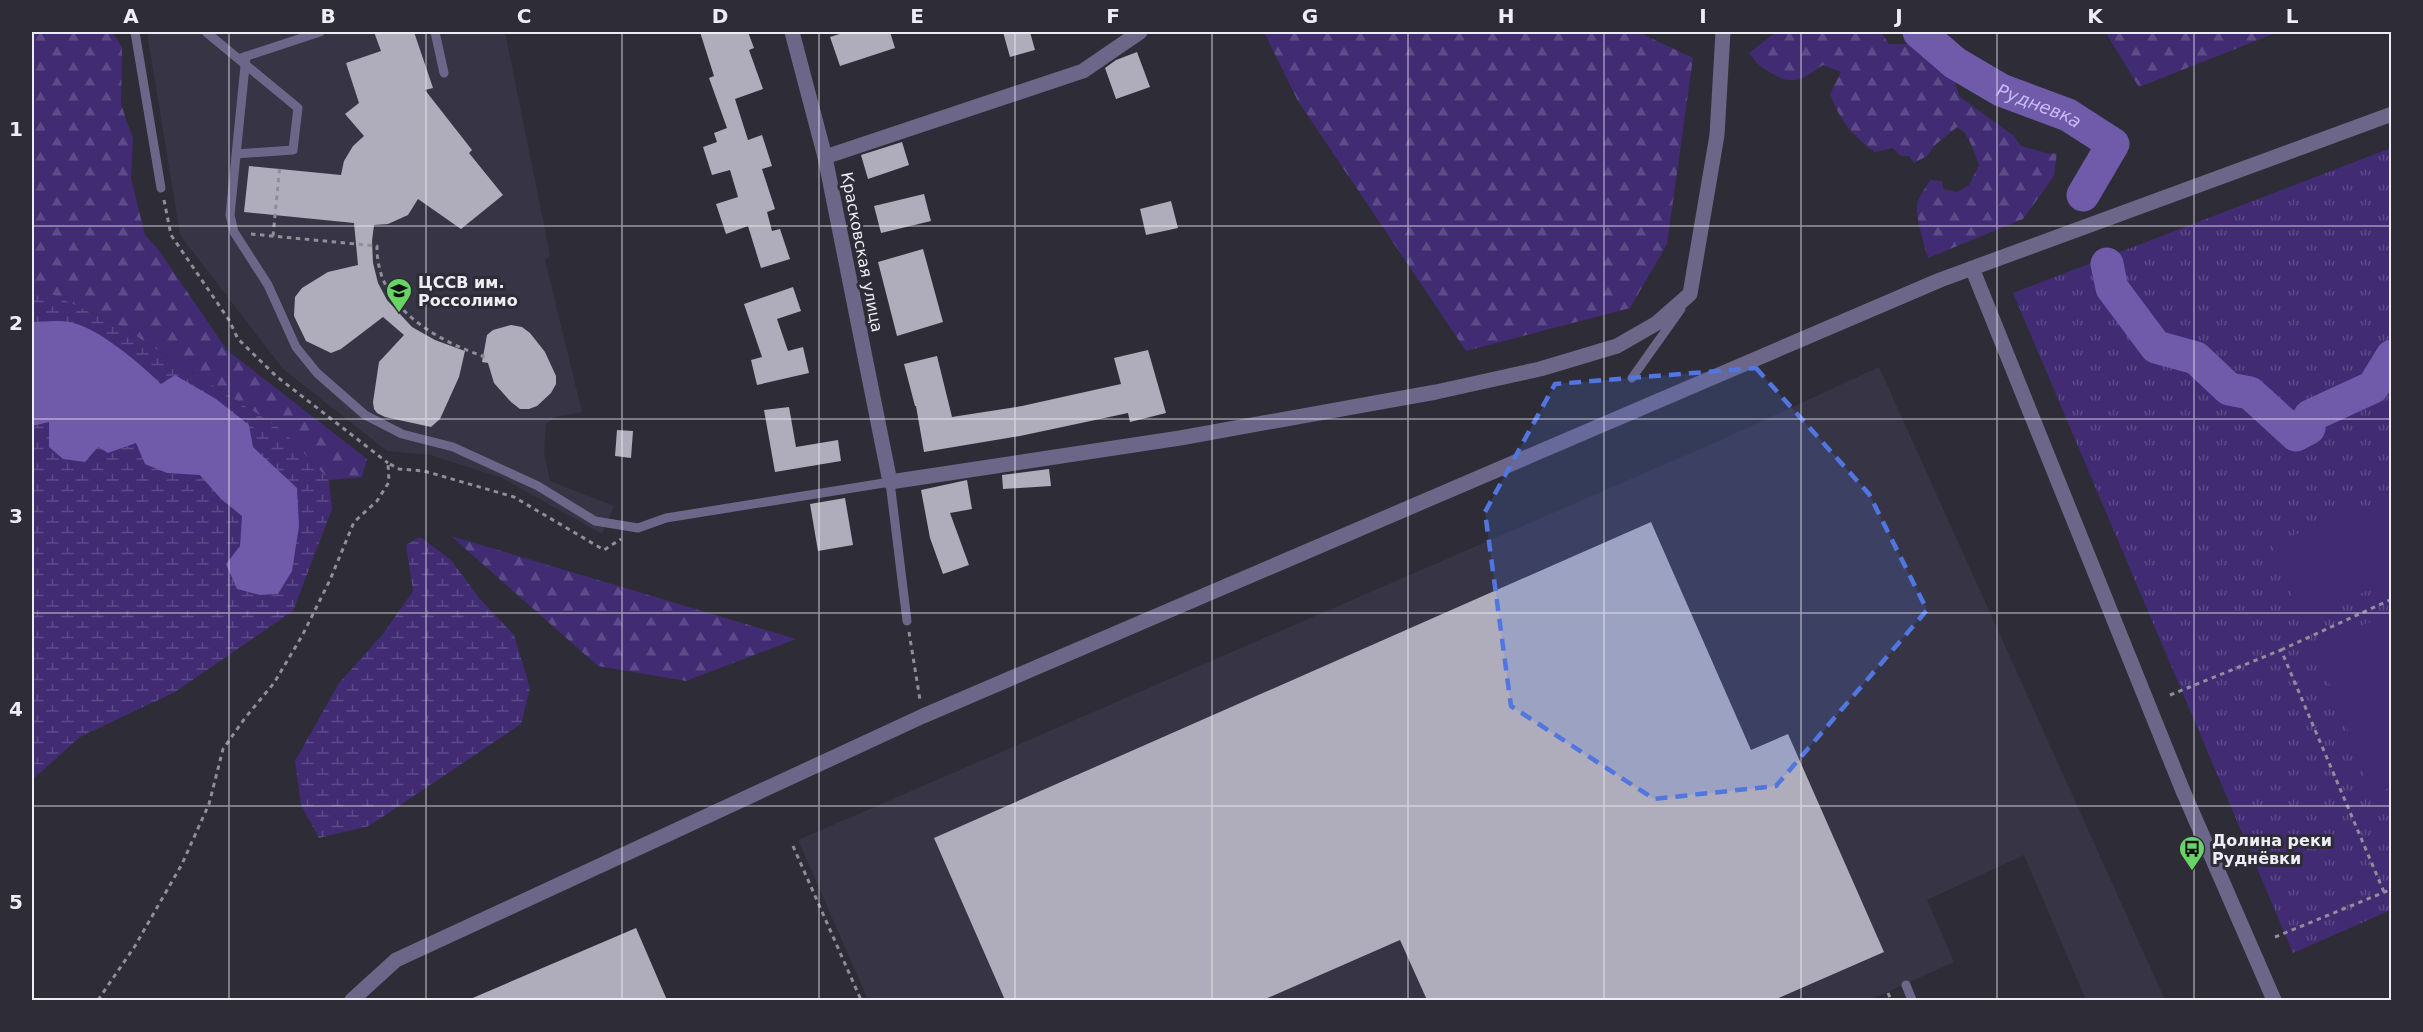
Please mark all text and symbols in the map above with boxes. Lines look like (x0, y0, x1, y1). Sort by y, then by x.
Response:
text: A (123, 4, 139, 28)
text: B (320, 4, 336, 28)
text: C (517, 4, 531, 28)
text: D (712, 4, 728, 28)
text: E (910, 4, 924, 28)
text: F (1106, 4, 1120, 28)
text: G (1302, 4, 1318, 28)
text: H (1498, 4, 1514, 28)
text: I (1699, 4, 1707, 28)
text: J (1893, 4, 1903, 28)
text: K (2087, 4, 2104, 28)
text: L (2286, 4, 2299, 28)
water label: Рудневка (1994, 79, 2086, 132)
text: 1 (9, 117, 23, 141)
street label: Красковская улица (837, 170, 887, 334)
place label: ЦССВ им. Россолимо (418, 273, 518, 310)
school or university icon: ЦССВ им. Россолимо (384, 276, 414, 314)
text: 2 (9, 311, 23, 335)
text: 3 (9, 504, 23, 528)
text: 4 (9, 697, 23, 721)
place label: Долина реки Руднёвки (2212, 831, 2332, 868)
bus stop icon: Долина реки Руднёвки (2177, 834, 2207, 872)
text: 5 (9, 890, 23, 914)

